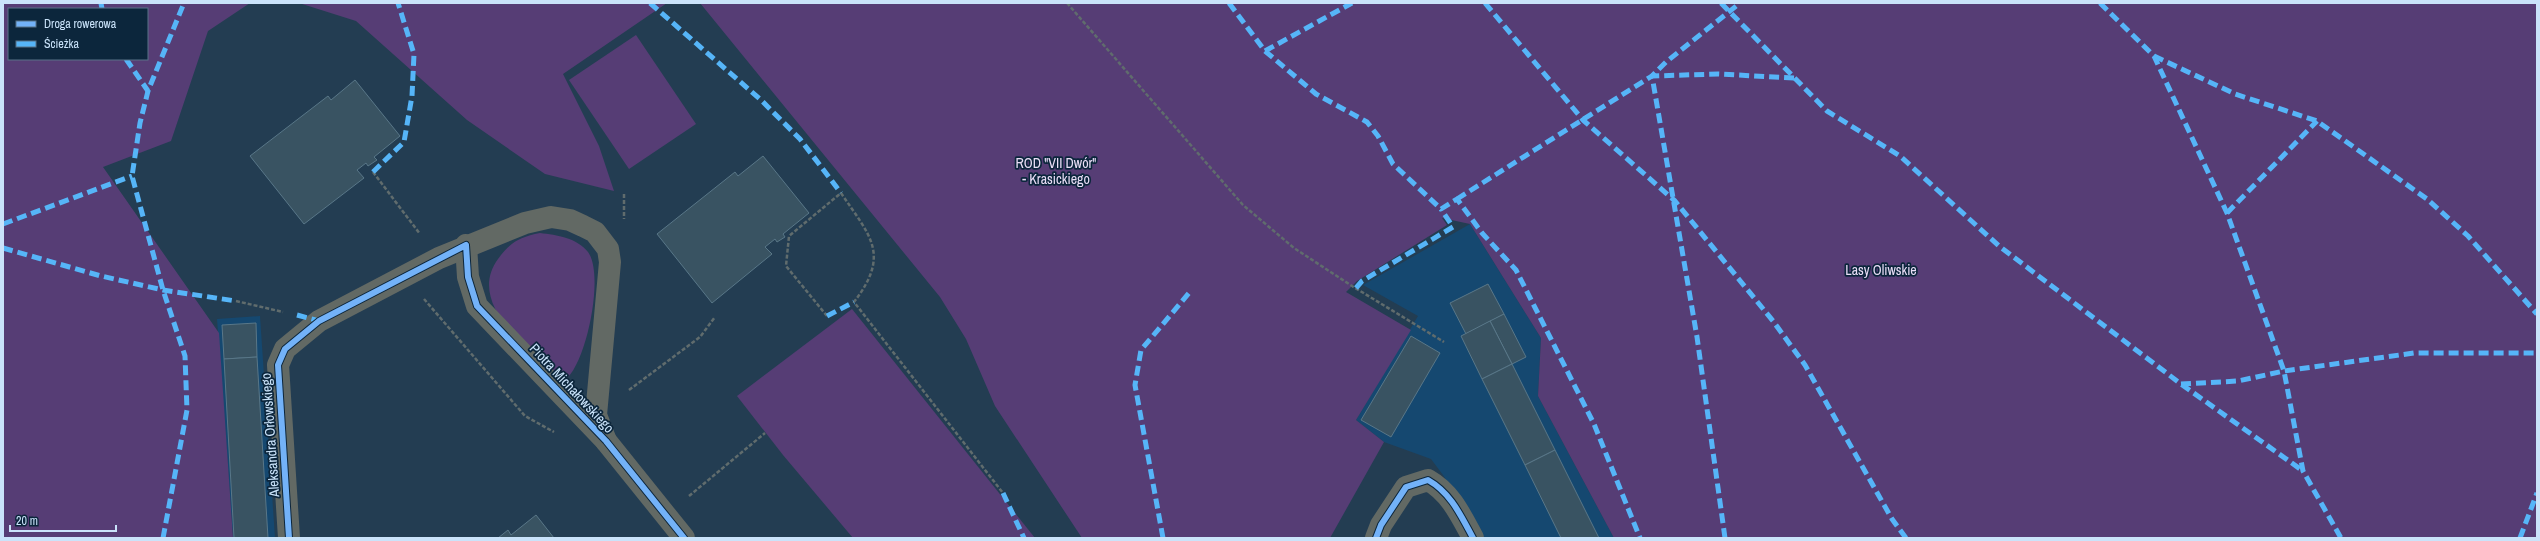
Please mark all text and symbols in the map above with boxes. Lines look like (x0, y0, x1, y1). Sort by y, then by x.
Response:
legend (8, 8, 148, 60)
text: Droga rowerowa (44, 16, 117, 32)
text: Ścieżka (44, 36, 80, 52)
park label: ROD "VII Dwór" - Krasickiego (1016, 154, 1096, 188)
park label: Lasy Oliwskie (1845, 261, 1917, 279)
street label: Piotra Michałowskiego (526, 339, 618, 437)
street label: Aleksandra Orłowskiego (257, 372, 283, 499)
scale bar (10, 507, 116, 533)
text: 20 m (16, 513, 38, 529)

